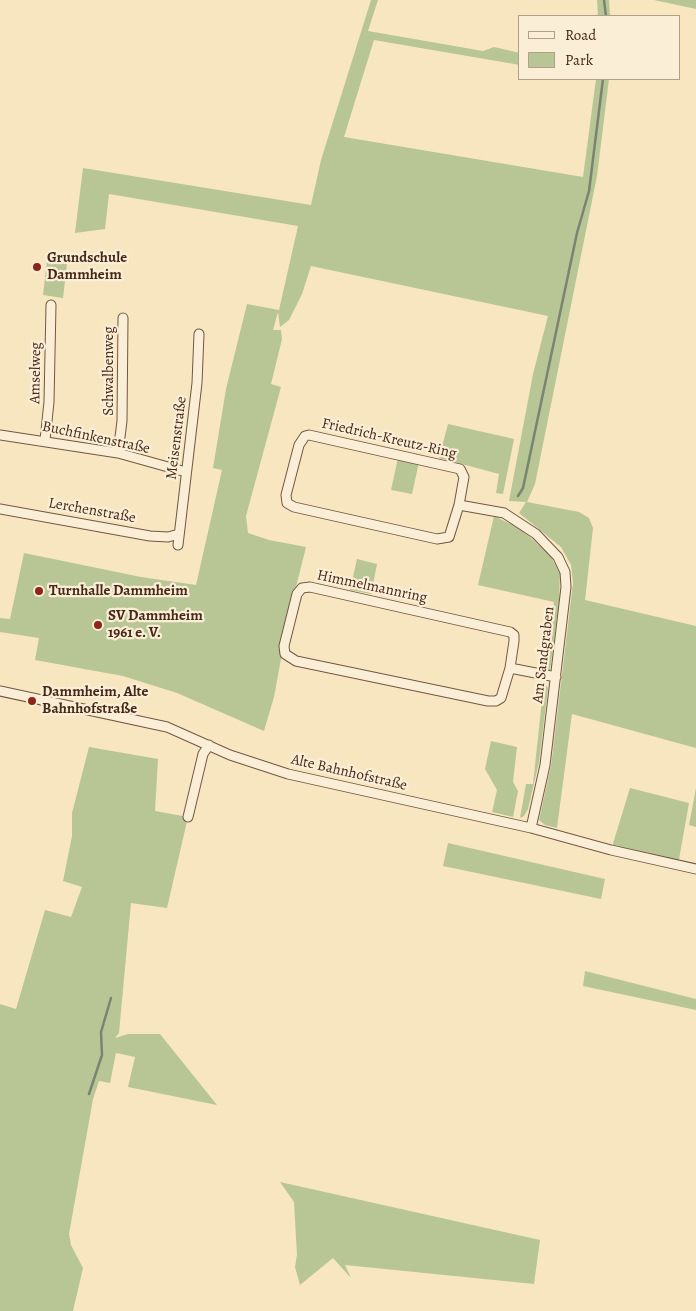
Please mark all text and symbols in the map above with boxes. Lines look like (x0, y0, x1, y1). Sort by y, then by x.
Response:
legend (518, 15, 681, 80)
text: Road (565, 25, 596, 45)
text: Park (565, 50, 593, 70)
place label: Grundschule Dammheim (47, 249, 127, 284)
marker: Grundschule Dammheim (31, 261, 43, 273)
street label: Schwalbenweg (100, 326, 118, 416)
street label: Amselweg (26, 342, 46, 404)
street label: Meisenstraße (163, 395, 191, 481)
street label: Friedrich-Kreutz-Ring (320, 415, 458, 463)
street label: Buchfinkenstraße (40, 418, 152, 458)
street label: Lerchenstraße (47, 494, 137, 528)
street label: Himmelmannring (315, 567, 429, 607)
place label: Turnhalle Dammheim (49, 582, 188, 600)
marker: Turnhalle Dammheim (33, 585, 45, 597)
street label: Am Sandgraben (529, 606, 559, 704)
place label: SV Dammheim 1961 e. V. (108, 607, 203, 642)
marker: SV Dammheim 1961 e. V. (92, 619, 104, 631)
place label: Dammheim, Alte Bahnhofstraße (42, 683, 149, 718)
marker: Dammheim, Alte Bahnhofstraße (26, 695, 38, 707)
street label: Alte Bahnhofstraße (289, 751, 409, 795)

